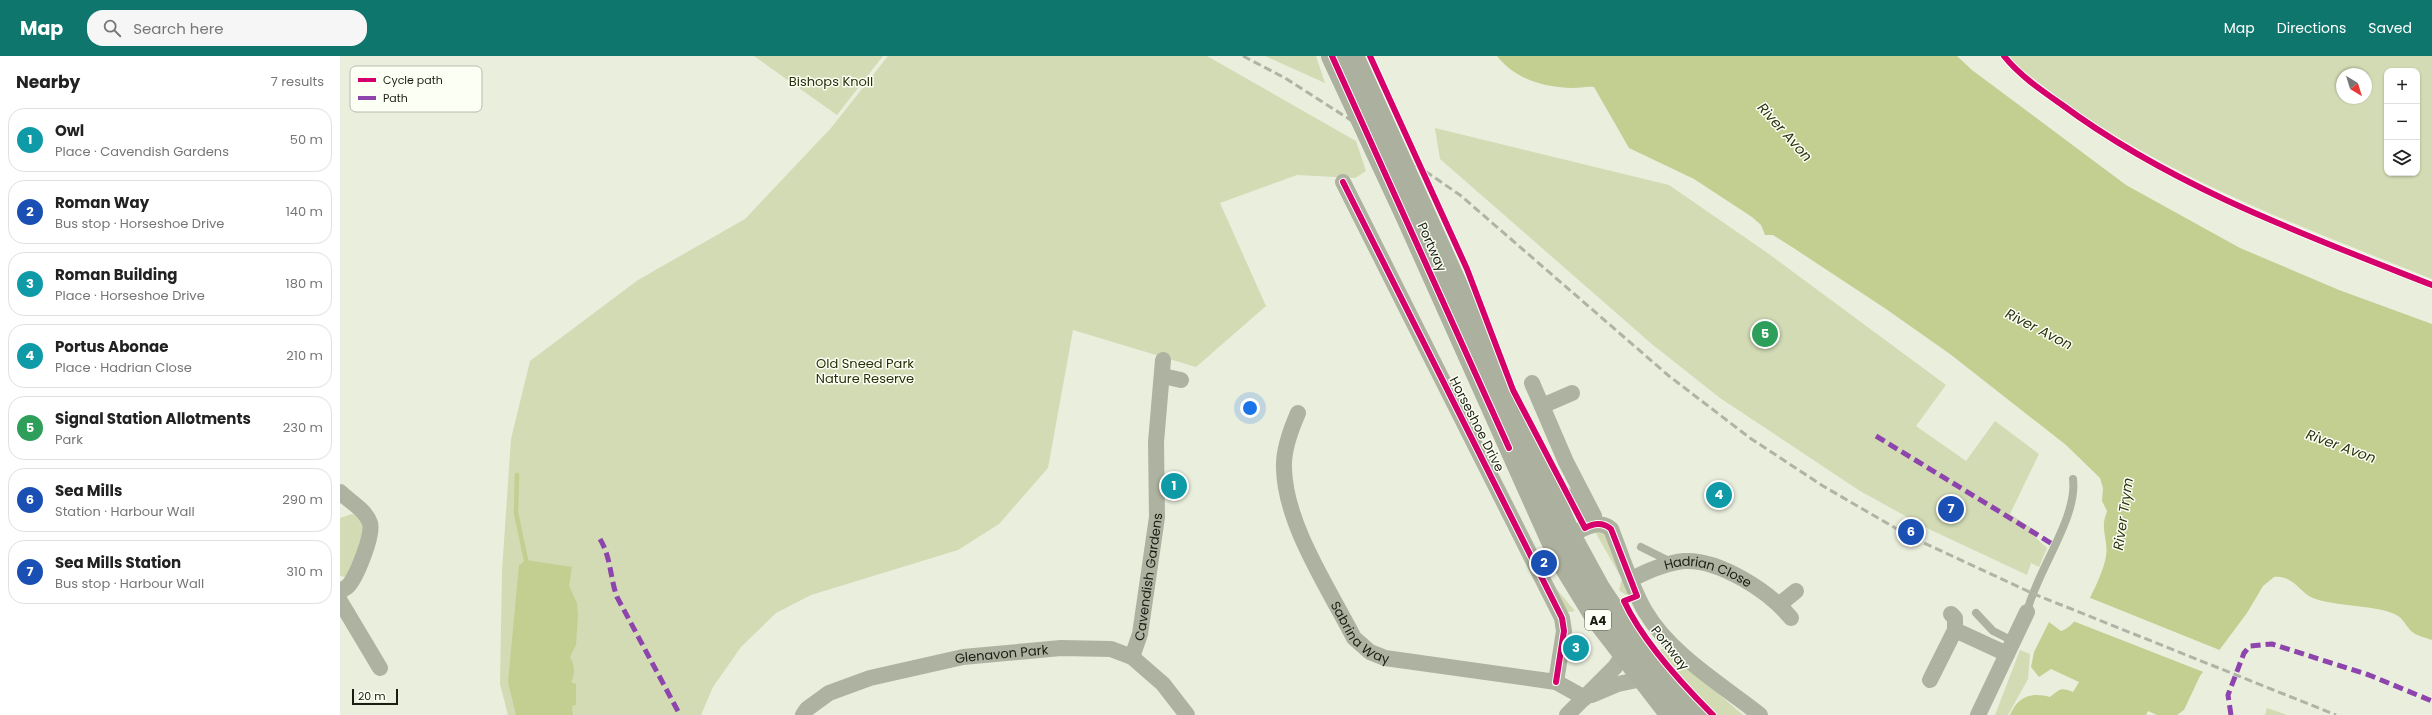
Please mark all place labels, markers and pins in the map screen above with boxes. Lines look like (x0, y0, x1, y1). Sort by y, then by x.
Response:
pin: 5 (1752, 319, 1778, 349)
pin: 1 (1161, 471, 1187, 501)
pin: 4 (1706, 480, 1732, 510)
pin: 7 (1938, 494, 1964, 524)
pin: 6 (1898, 517, 1924, 547)
pin: 2 (1531, 548, 1557, 578)
pin: 3 (1563, 633, 1589, 663)

